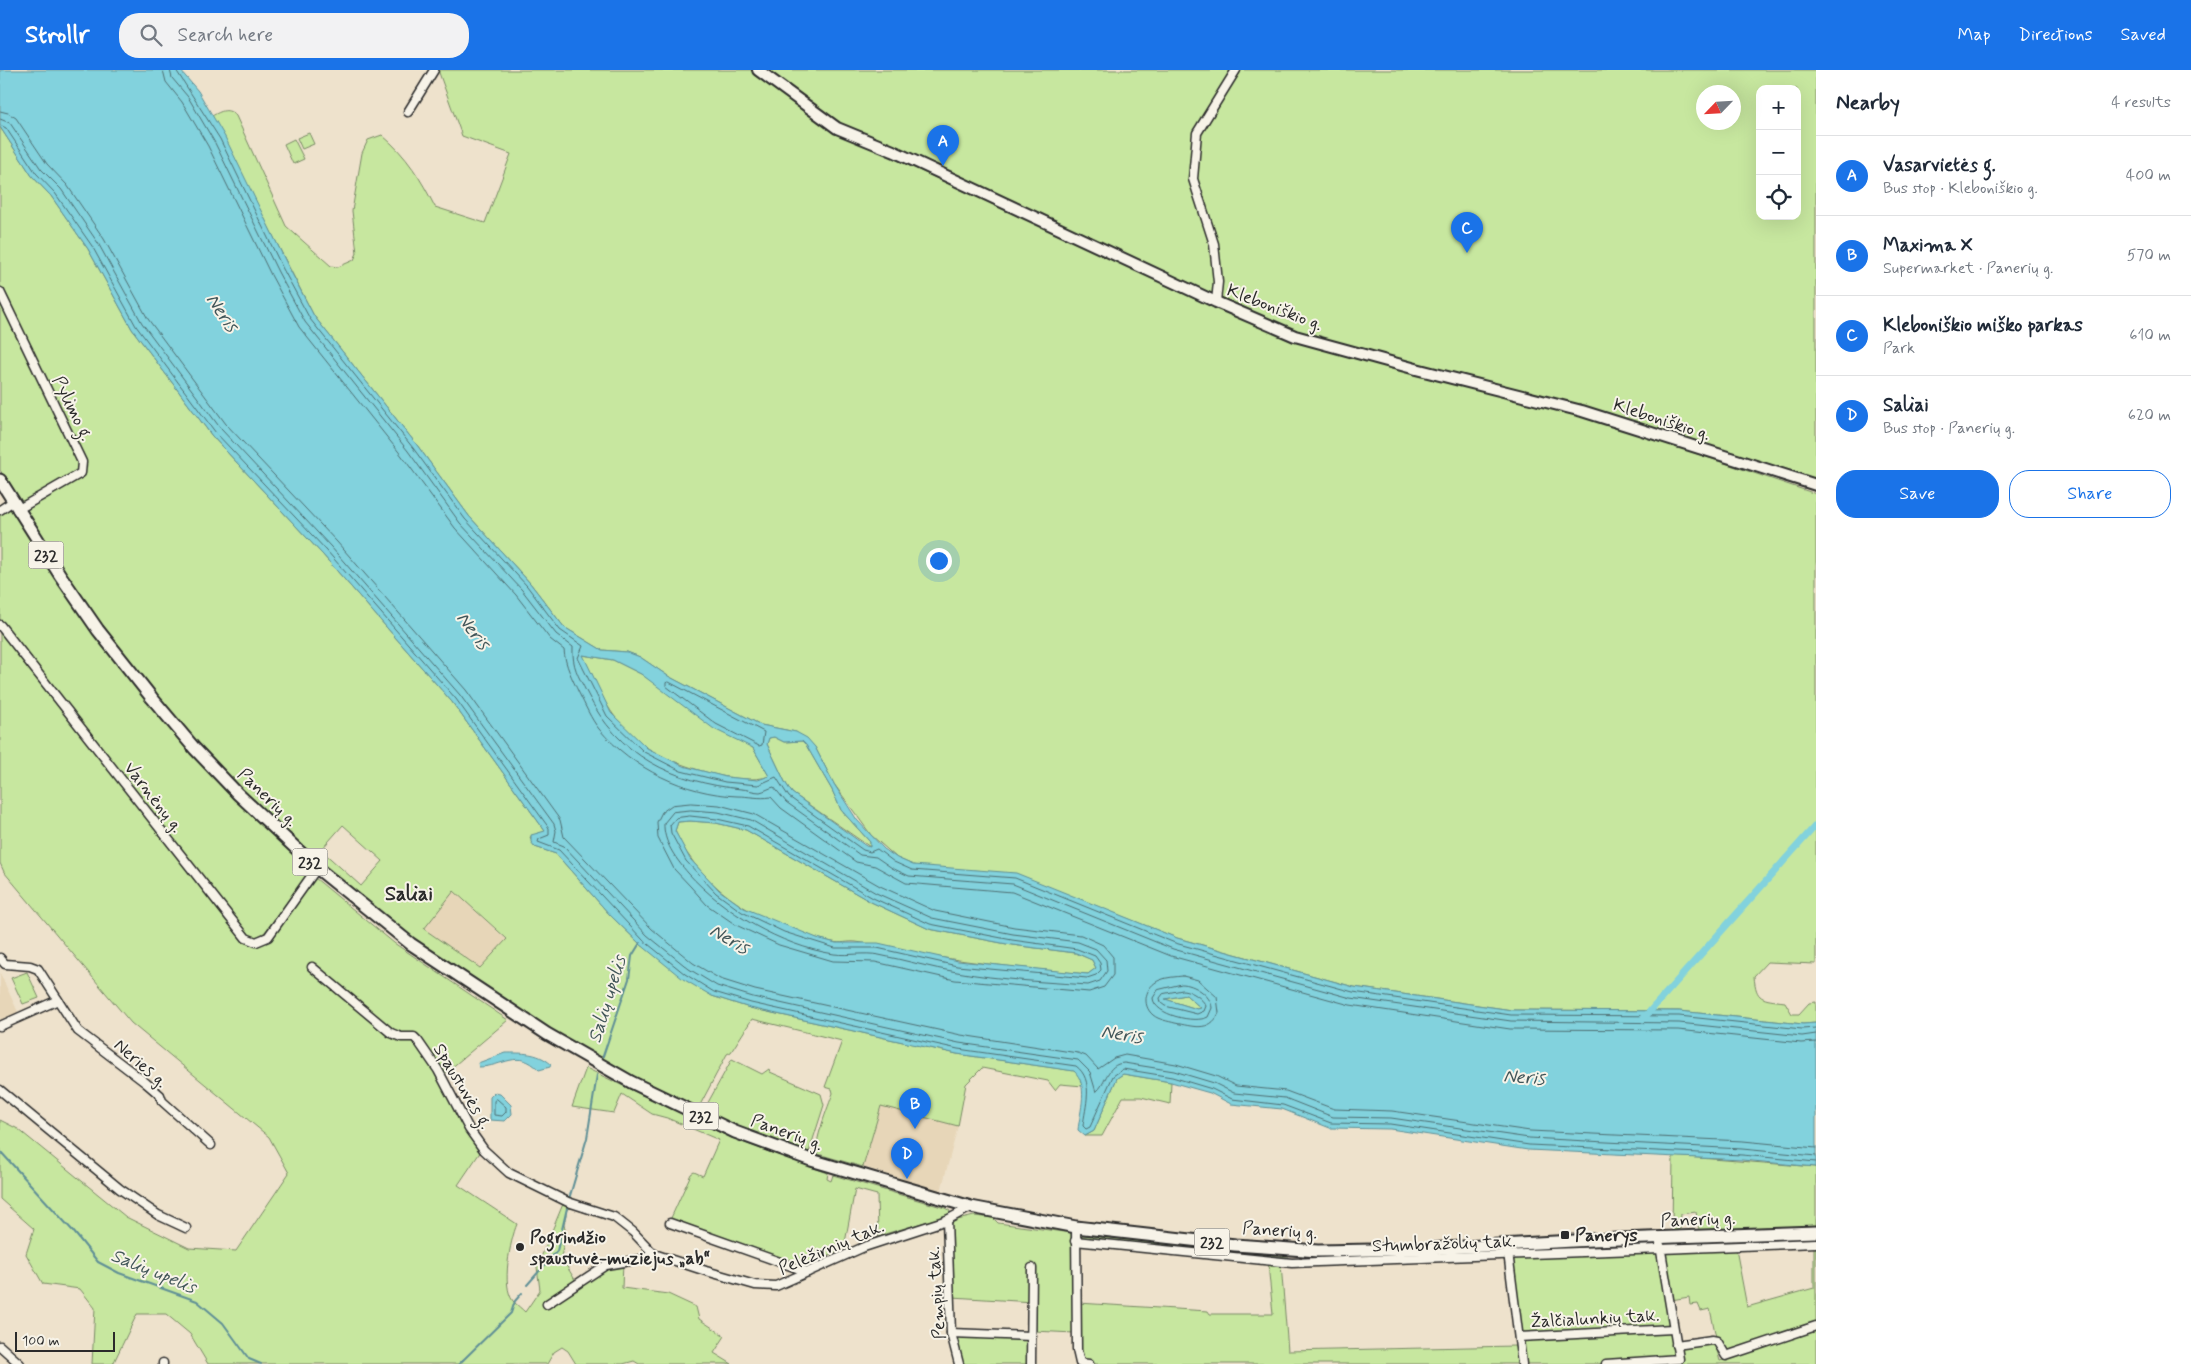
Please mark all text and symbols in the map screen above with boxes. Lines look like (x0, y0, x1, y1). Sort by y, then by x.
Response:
search box (119, 13, 469, 58)
text: Strollr (25, 20, 89, 51)
icon: search (137, 21, 165, 49)
text: Search here (177, 23, 273, 48)
text: Map (1958, 23, 1991, 47)
text: Directions (2019, 23, 2093, 47)
text: Saved (2121, 23, 2166, 47)
north arrow (1696, 85, 1741, 130)
map controls (1756, 85, 1801, 220)
button: + (1756, 85, 1801, 130)
text: Nearby (1836, 89, 1900, 117)
text: 4 results (2111, 92, 2171, 113)
pin: A (927, 125, 959, 166)
button: − (1756, 130, 1801, 175)
text: Vasarvietės g. (1883, 153, 1996, 178)
text: A (1847, 165, 1857, 186)
text: 400 m (2126, 165, 2171, 186)
button: locate (1756, 175, 1801, 220)
text: Bus stop · Kleboniškio g. (1883, 178, 2038, 199)
pin: C (1451, 212, 1483, 253)
text: Maxima X (1883, 233, 1973, 258)
text: B (1847, 245, 1857, 266)
text: 570 m (2127, 245, 2171, 266)
text: Supermarket · Panerių g. (1883, 258, 2053, 279)
street label: Kleboniškio g. (1223, 279, 1326, 337)
water label: Neris (200, 289, 245, 338)
text: Kleboniškio miško parkas (1883, 313, 2083, 338)
text: C (1846, 325, 1858, 346)
text: 610 m (2129, 325, 2171, 346)
text: Park (1883, 338, 1915, 359)
street label: Pylimo g. (44, 372, 98, 446)
street label: Kleboniškio g. (1610, 393, 1713, 447)
text: Saliai (1883, 393, 1929, 418)
text: D (1846, 405, 1858, 426)
text: 620 m (2128, 405, 2171, 426)
text: Bus stop · Panerių g. (1883, 418, 2015, 439)
button: Save (1836, 470, 1999, 518)
button: Share (2009, 470, 2171, 518)
road number: 232 (28, 542, 64, 568)
your location (926, 548, 952, 574)
water label: Neris (450, 607, 496, 656)
street label: Varnėnų g. (118, 757, 189, 838)
street label: Panerių g. (232, 763, 303, 832)
road number: 232 (292, 849, 328, 876)
district label: Saliai (385, 881, 433, 908)
water label: Neris (705, 918, 755, 961)
water label: Salių upelis (582, 951, 633, 1046)
water label: Neris (1099, 1019, 1146, 1050)
street label: Neries g. (108, 1034, 172, 1094)
street label: Spaustuvės g. (425, 1039, 497, 1135)
water label: Neris (1502, 1064, 1547, 1092)
pin: B (899, 1088, 931, 1129)
road number: 232 (684, 1102, 718, 1130)
street label: Panerių g. (747, 1109, 826, 1157)
pin: D (891, 1138, 923, 1179)
street label: Panerių g. (1660, 1207, 1736, 1233)
street label: Pelėžirnių tak. (775, 1215, 888, 1281)
street label: Panerių g. (1242, 1216, 1318, 1246)
place label: Panerys (1575, 1224, 1638, 1248)
place label: Pogrindžio spaustuvė-muziejus „ab“ (529, 1226, 711, 1271)
road number: 232 (1194, 1228, 1230, 1256)
street label: Stumbražolių tak. (1372, 1229, 1516, 1259)
marker: Panerys (1559, 1229, 1571, 1241)
marker: Pogrindžio spaustuvė-muziejus „ab“ (514, 1241, 526, 1253)
water label: Salių upelis (107, 1243, 201, 1300)
street label: Pempių tak. (922, 1246, 952, 1340)
street label: Žalčialunkių tak. (1530, 1304, 1660, 1334)
scale bar (15, 1329, 115, 1352)
text: 100 m (22, 1332, 60, 1350)

